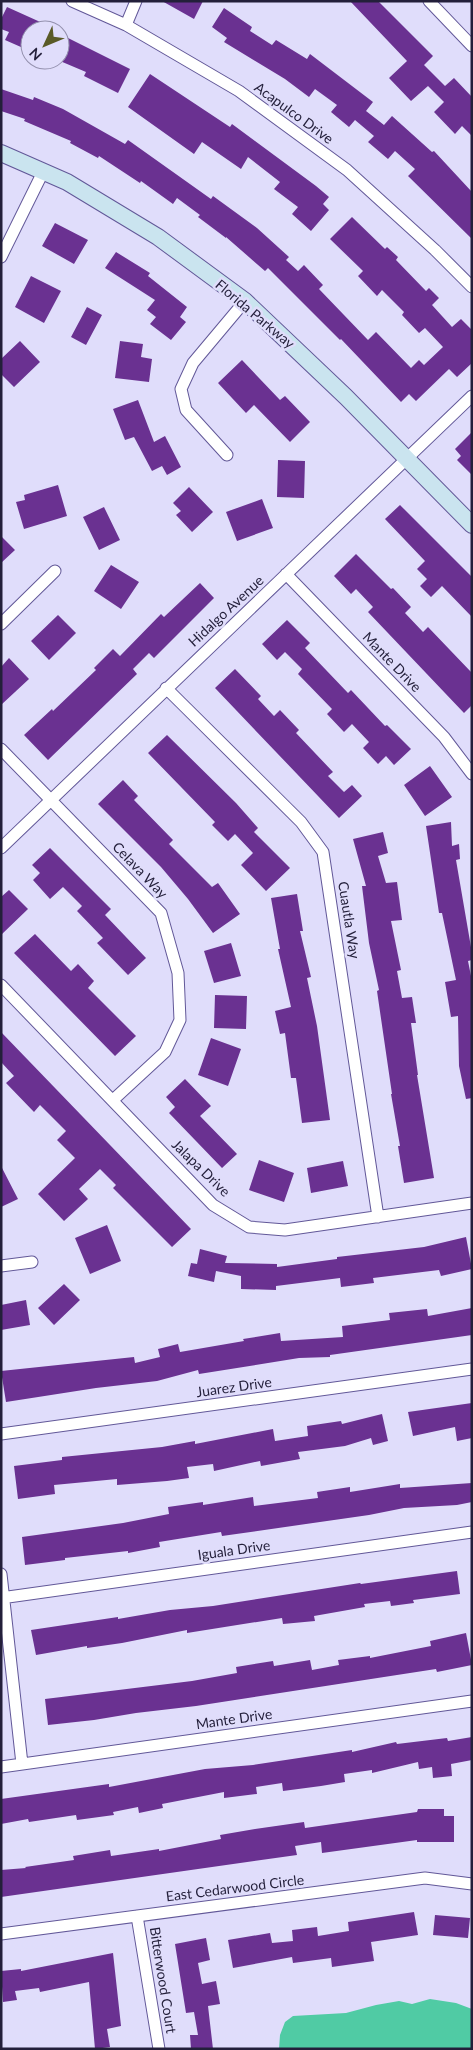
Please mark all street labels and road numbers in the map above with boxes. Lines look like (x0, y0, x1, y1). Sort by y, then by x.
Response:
street label: Acapulco Drive (252, 78, 337, 147)
street label: Florida Parkway (212, 276, 299, 352)
street label: Hidalgo Avenue (185, 571, 267, 650)
street label: Mante Drive (360, 628, 425, 695)
street label: Celava Way (109, 838, 172, 902)
street label: Cuautla Way (335, 880, 364, 961)
street label: Jalapa Drive (169, 1136, 234, 1200)
street label: Juarez Drive (195, 1373, 273, 1400)
street label: Iguala Drive (197, 1536, 271, 1563)
street label: Mante Drive (195, 1705, 273, 1732)
street label: East Cedarwood Circle (165, 1871, 305, 1904)
street label: Bitterwood Court (147, 1925, 180, 2034)

